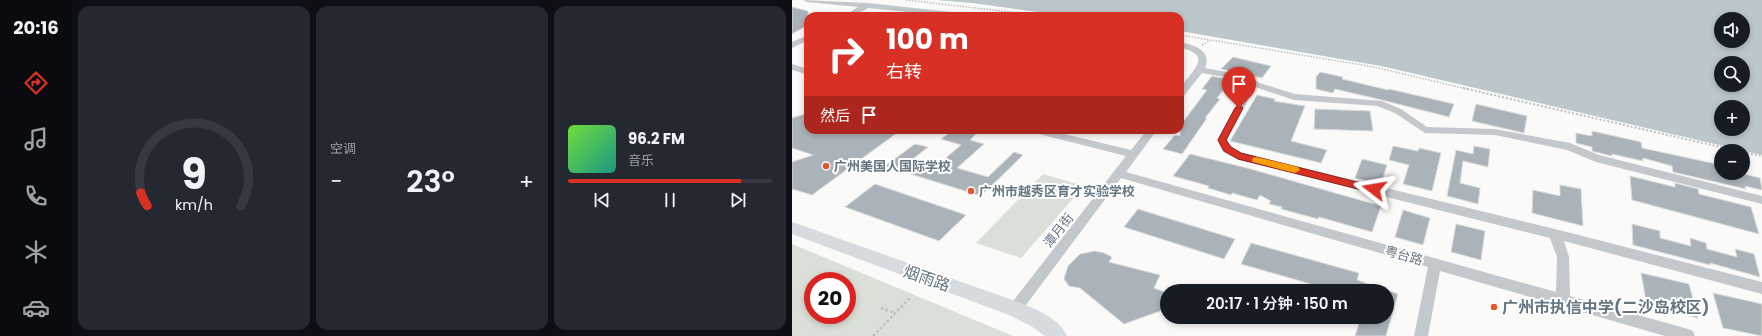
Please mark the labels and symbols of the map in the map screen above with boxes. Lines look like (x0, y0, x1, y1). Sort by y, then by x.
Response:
pin (1222, 67, 1256, 108)
place label: 广州美国人国际学校 (834, 157, 951, 176)
marker: 广州美国人国际学校 (821, 161, 831, 171)
position arrow (1353, 168, 1395, 210)
place label: 广州市越秀区育才实验学校 (979, 182, 1135, 201)
marker: 广州市越秀区育才实验学校 (966, 186, 976, 196)
street label: 潭月街 (1039, 209, 1078, 252)
street label: 粤台路 (1382, 241, 1425, 270)
street label: 烟雨路 (900, 260, 953, 297)
speed limit sign: 20 (804, 272, 856, 324)
place label: 广州市执信中学(二沙岛校区) (1502, 296, 1709, 319)
marker: 广州市执信中学(二沙岛校区) (1489, 302, 1499, 312)

